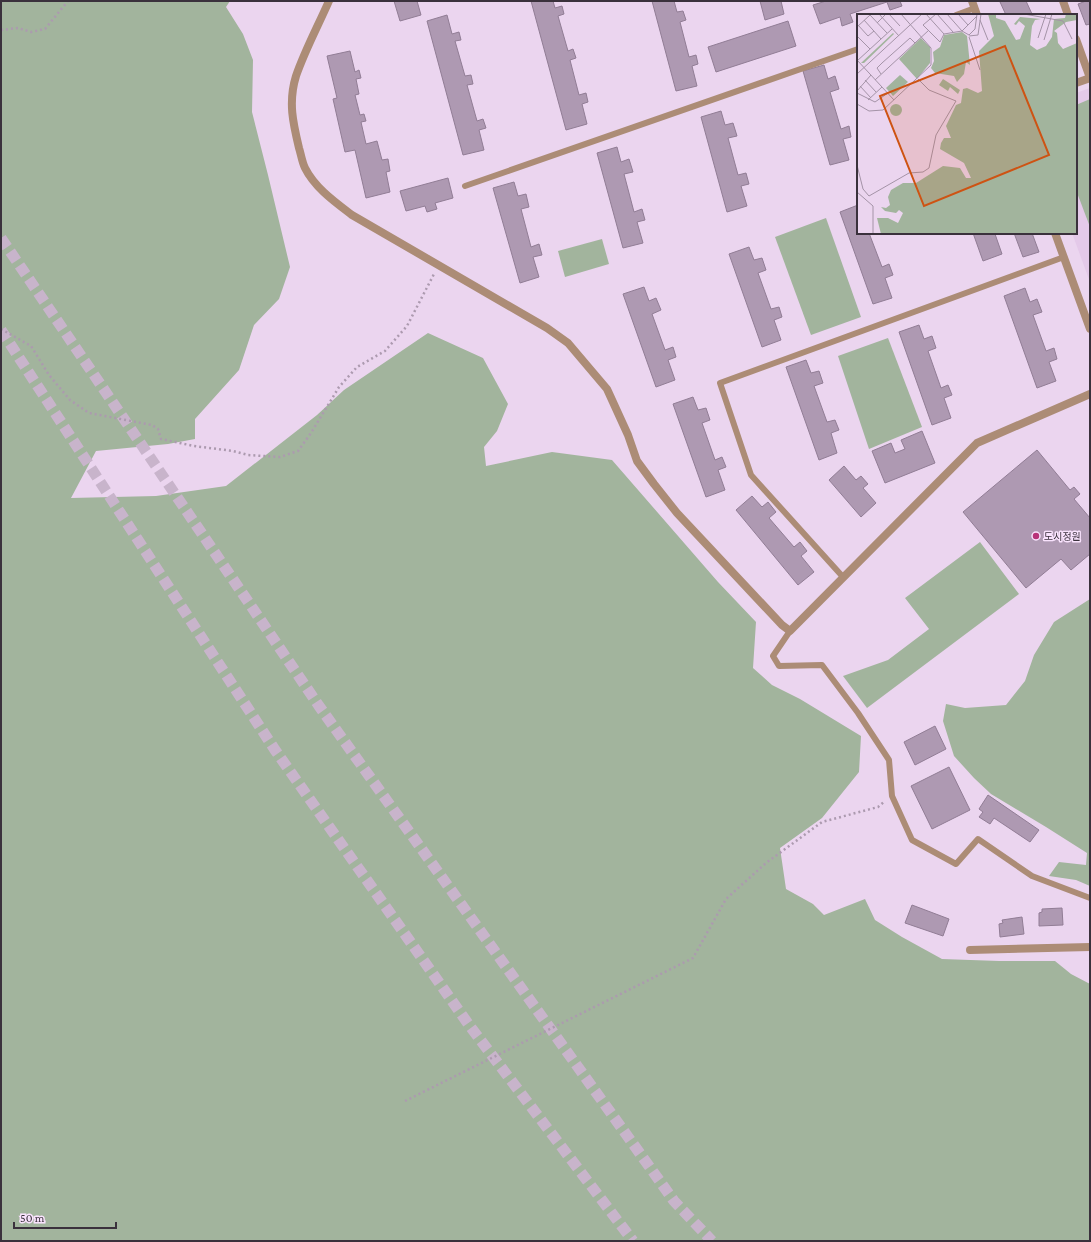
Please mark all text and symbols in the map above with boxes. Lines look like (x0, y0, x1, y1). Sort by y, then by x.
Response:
inset map (857, 14, 1077, 234)
marker: 도시정원 (1031, 531, 1041, 541)
place label: 도시정원 (1044, 531, 1081, 542)
scale bar (14, 1204, 116, 1230)
text: 50 m (20, 1211, 45, 1225)

